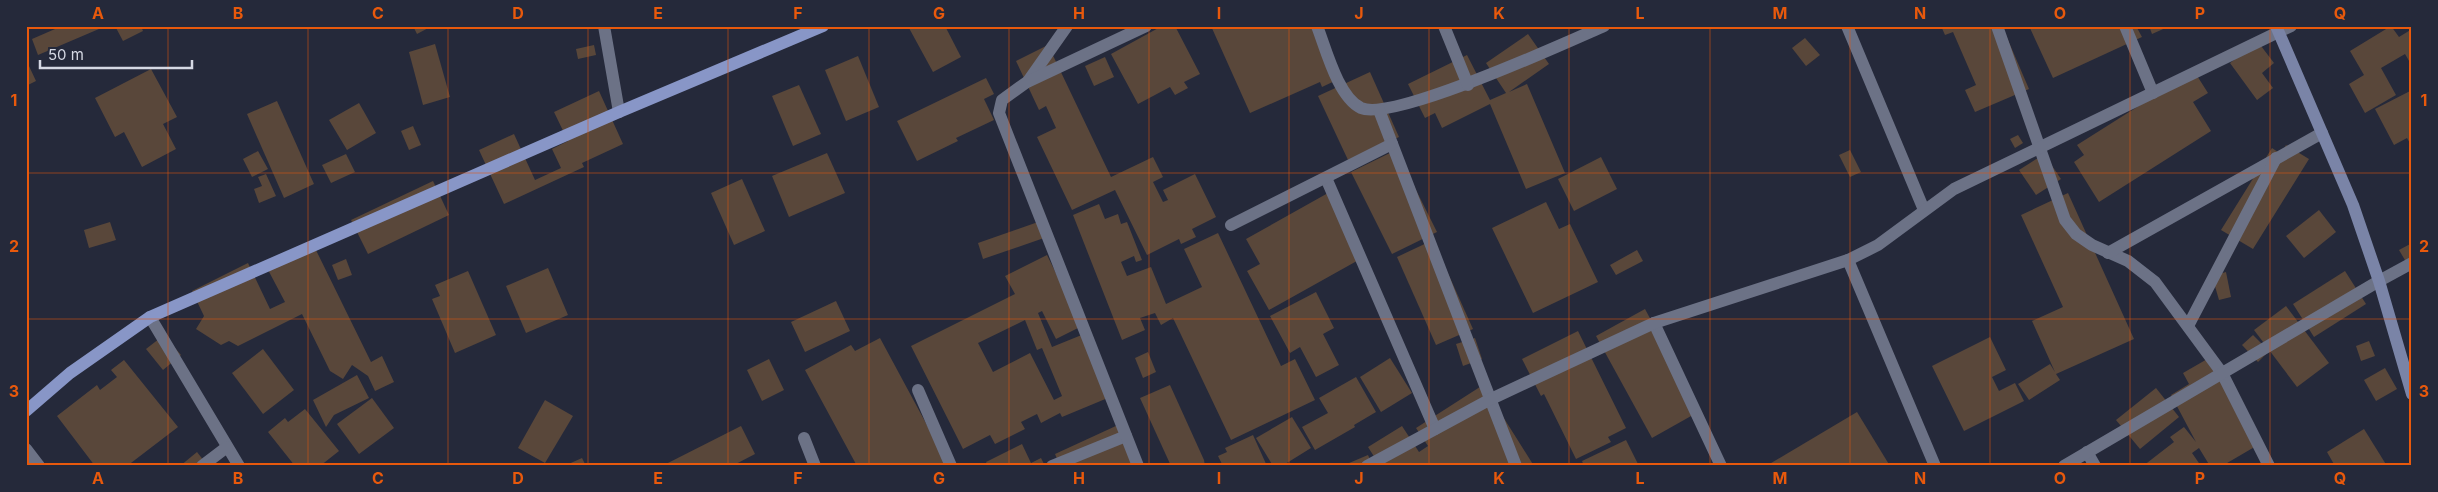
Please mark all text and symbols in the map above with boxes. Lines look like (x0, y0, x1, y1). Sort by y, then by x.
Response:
text: A (92, 3, 104, 23)
text: B (233, 3, 243, 23)
text: C (372, 3, 384, 23)
text: D (512, 3, 524, 23)
text: E (653, 3, 663, 23)
text: F (793, 3, 803, 23)
text: G (933, 3, 945, 23)
text: H (1073, 3, 1085, 23)
text: I (1217, 3, 1221, 23)
text: J (1354, 3, 1364, 23)
text: K (1493, 3, 1505, 23)
text: L (1635, 3, 1645, 23)
text: M (1773, 3, 1787, 23)
text: N (1914, 3, 1926, 23)
text: O (2054, 3, 2066, 23)
text: P (2195, 3, 2205, 23)
text: Q (2334, 3, 2346, 23)
scale bar (40, 38, 192, 70)
text: 50 m (48, 45, 84, 64)
text: 1 (11, 90, 17, 110)
text: 1 (2421, 90, 2427, 110)
text: 2 (9, 236, 19, 256)
text: 2 (2419, 236, 2429, 256)
text: 3 (9, 381, 19, 401)
text: 3 (2419, 381, 2429, 401)
text: A (92, 468, 104, 488)
text: B (233, 468, 243, 488)
text: C (372, 468, 384, 488)
text: D (512, 468, 524, 488)
text: E (653, 468, 663, 488)
text: F (793, 468, 803, 488)
text: G (933, 468, 945, 488)
text: H (1073, 468, 1085, 488)
text: I (1217, 468, 1221, 488)
text: J (1354, 468, 1364, 488)
text: K (1493, 468, 1505, 488)
text: L (1635, 468, 1645, 488)
text: M (1773, 468, 1787, 488)
text: N (1914, 468, 1926, 488)
text: O (2054, 468, 2066, 488)
text: P (2195, 468, 2205, 488)
text: Q (2334, 468, 2346, 488)

